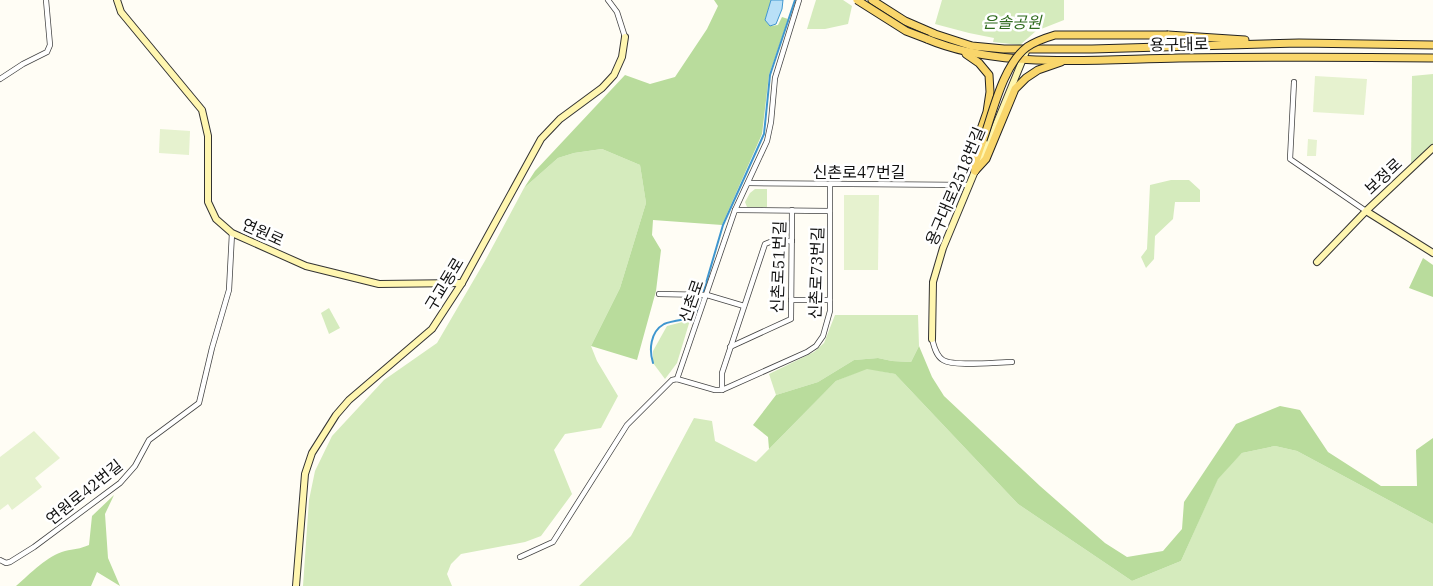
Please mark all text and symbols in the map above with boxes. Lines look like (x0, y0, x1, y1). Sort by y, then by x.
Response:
park label: 은솔공원 (983, 12, 1043, 32)
street label: 용구대로 (1149, 33, 1209, 55)
street label: 용구대로2518번길 (921, 124, 989, 248)
street label: 보정로 (1360, 153, 1406, 198)
street label: 신촌로47번길 (813, 162, 905, 182)
street label: 연원로 (239, 214, 287, 250)
street label: 신촌로51번길 (766, 220, 790, 314)
street label: 신촌로73번길 (804, 226, 828, 320)
street label: 구교동로 (420, 253, 468, 314)
street label: 신촌로 (674, 277, 708, 325)
street label: 연원로42번길 (42, 455, 126, 529)

